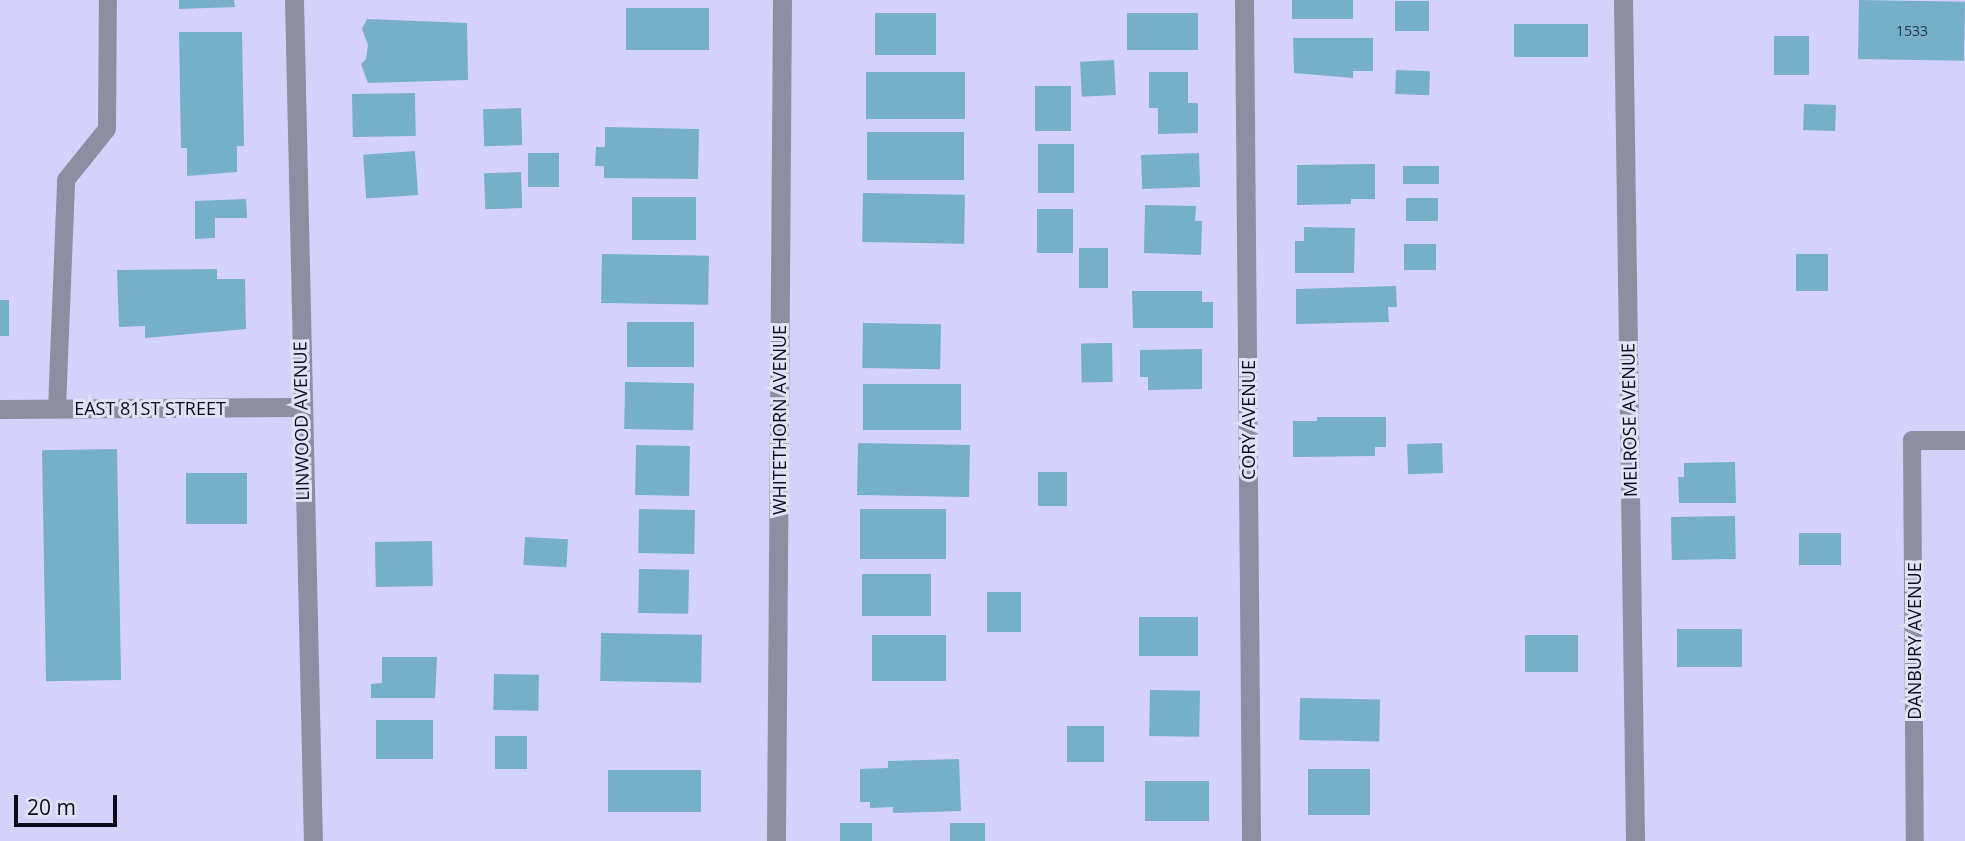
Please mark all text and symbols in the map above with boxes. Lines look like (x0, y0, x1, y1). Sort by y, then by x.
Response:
house number: 1533 (1896, 23, 1928, 39)
street label: WHITETHORN AVENUE (768, 325, 790, 515)
street label: LINWOOD AVENUE (289, 341, 313, 501)
street label: MELROSE AVENUE (1617, 343, 1641, 497)
street label: CORY AVENUE (1237, 360, 1259, 480)
street label: EAST 81ST STREET (74, 397, 226, 419)
street label: DANBURY AVENUE (1903, 562, 1925, 720)
scale bar (18, 782, 121, 826)
text: 20 m (27, 793, 76, 821)

